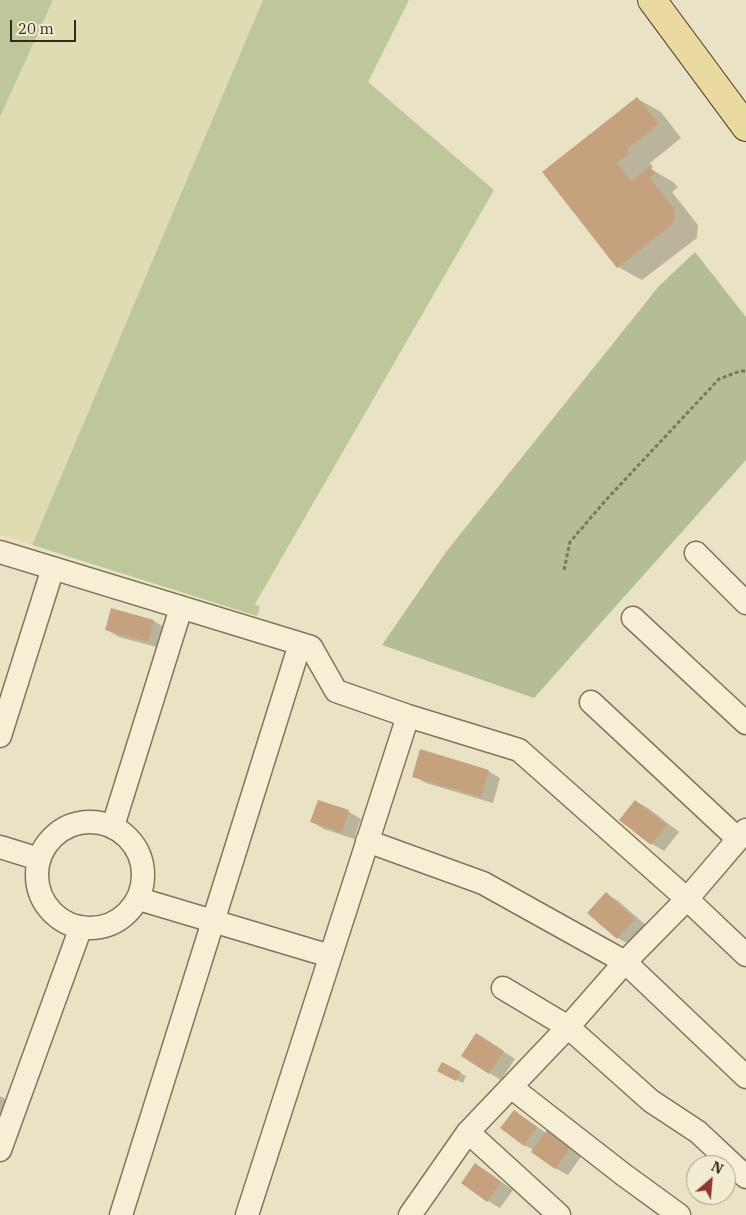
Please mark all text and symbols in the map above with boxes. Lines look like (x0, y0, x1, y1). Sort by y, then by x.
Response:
scale bar (12, 10, 79, 42)
text: 20 m (18, 19, 54, 38)
north arrow (686, 1155, 736, 1205)
text: N (708, 1157, 726, 1178)

